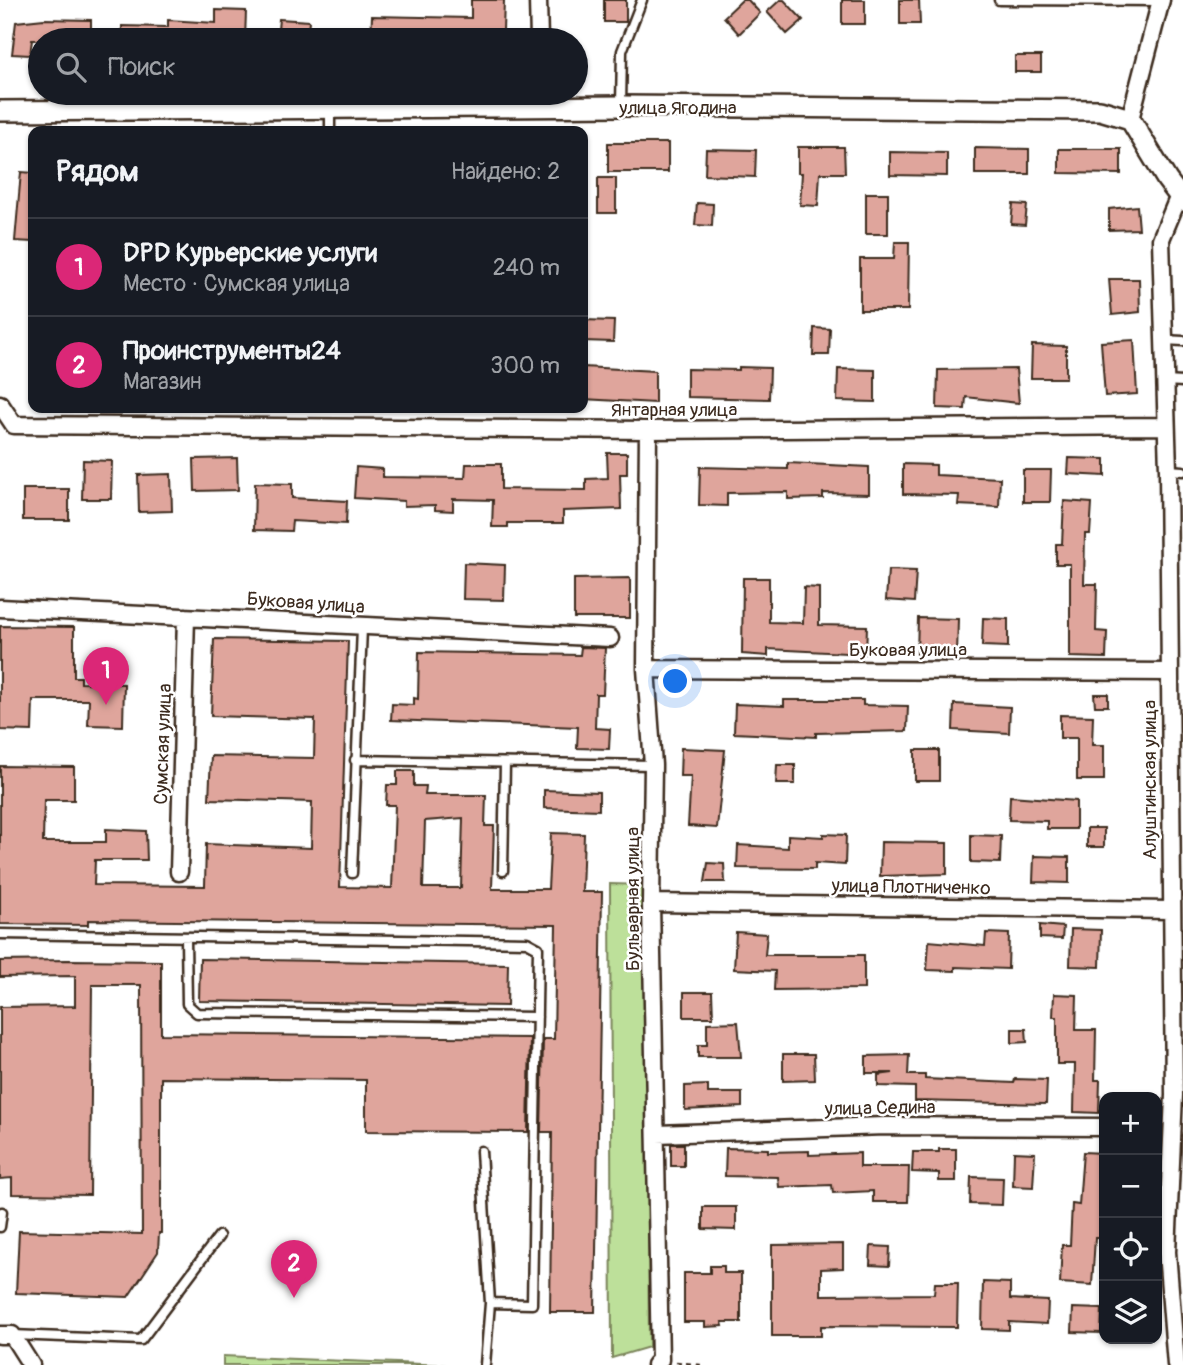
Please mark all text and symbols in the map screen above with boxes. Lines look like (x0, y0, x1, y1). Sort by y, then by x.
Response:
search box (28, 28, 588, 105)
icon: search (52, 48, 90, 86)
text: Поиск (108, 51, 176, 83)
street label: улица Ягодина (618, 96, 737, 120)
text: Рядом (56, 153, 139, 190)
text: Найдено: 2 (451, 157, 560, 186)
text: DPD Курьерские услуги (123, 237, 377, 269)
text: 1 (75, 253, 84, 282)
text: 240 m (493, 253, 560, 282)
text: Место · Сумская улица (123, 269, 350, 298)
text: Проинструменты24 (123, 335, 341, 367)
text: 2 (73, 351, 85, 380)
text: 300 m (490, 351, 560, 380)
text: Магазин (123, 367, 202, 396)
street label: Янтарная улица (611, 398, 737, 422)
street label: Буковая улица (246, 587, 366, 619)
street label: Буковая улица (849, 638, 967, 662)
pin: 1 (83, 647, 129, 705)
your location (658, 664, 692, 698)
street label: Сумская улица (149, 683, 177, 805)
street label: Алуштинская улица (1138, 700, 1162, 860)
street label: Бульварная улица (621, 827, 645, 971)
street label: улица Плотниченко (830, 874, 991, 900)
map controls (1099, 1092, 1162, 1344)
button: + (1099, 1092, 1162, 1155)
street label: улица Седина (823, 1095, 936, 1121)
button: − (1099, 1155, 1162, 1218)
button: locate (1099, 1218, 1162, 1281)
pin: 2 (271, 1240, 317, 1298)
button: layers (1099, 1281, 1162, 1344)

